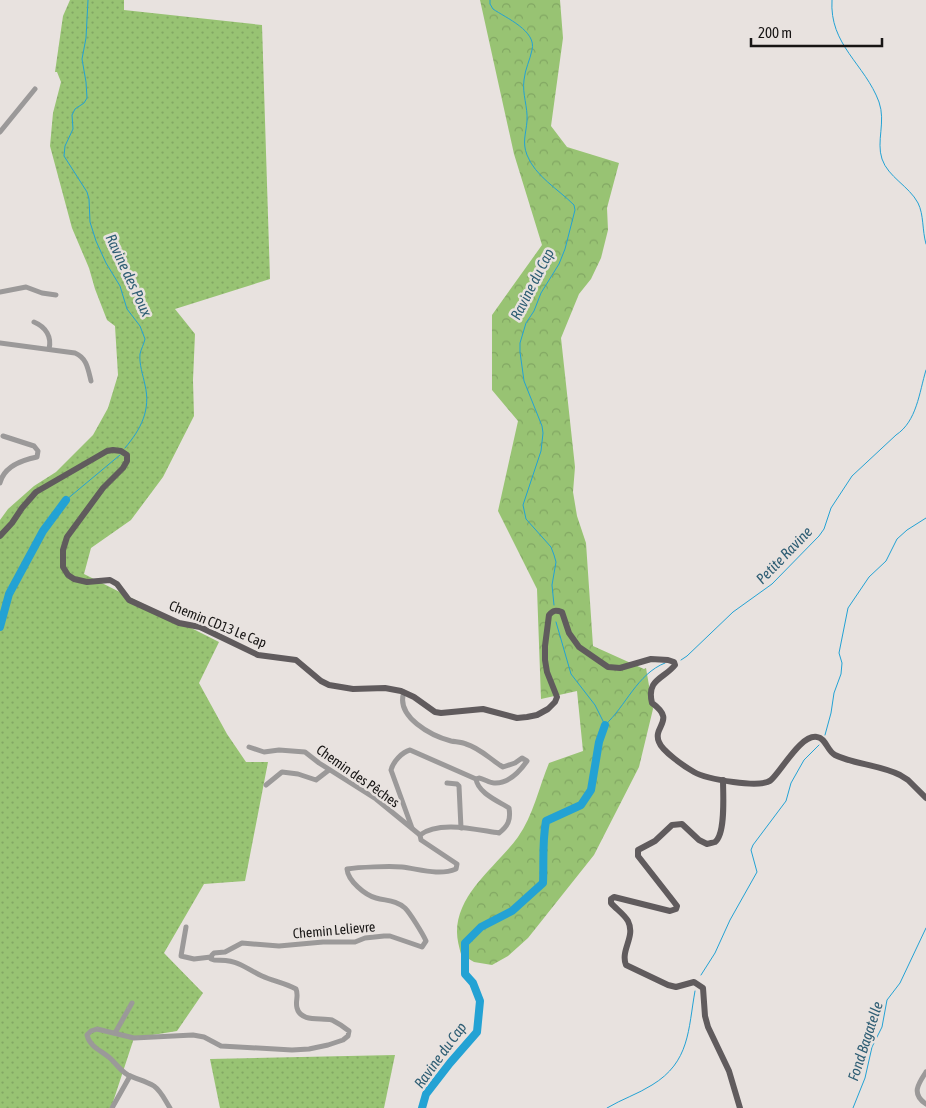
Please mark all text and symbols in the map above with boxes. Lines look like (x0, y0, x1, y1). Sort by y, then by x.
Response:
scale bar (751, 15, 882, 47)
text: 200 m (758, 24, 792, 41)
water label: Ravine des Poux (102, 231, 156, 320)
water label: Ravine du Cap (507, 246, 557, 322)
water label: Petite Ravine (753, 523, 816, 587)
street label: Chemin CD13 Le Cap (167, 597, 269, 651)
street label: Chemin des Pêches (313, 741, 403, 811)
street label: Chemin Lelievre (292, 918, 376, 942)
water label: Fond Bagatelle (844, 999, 886, 1083)
water label: Ravine du Cap (410, 1019, 470, 1091)

